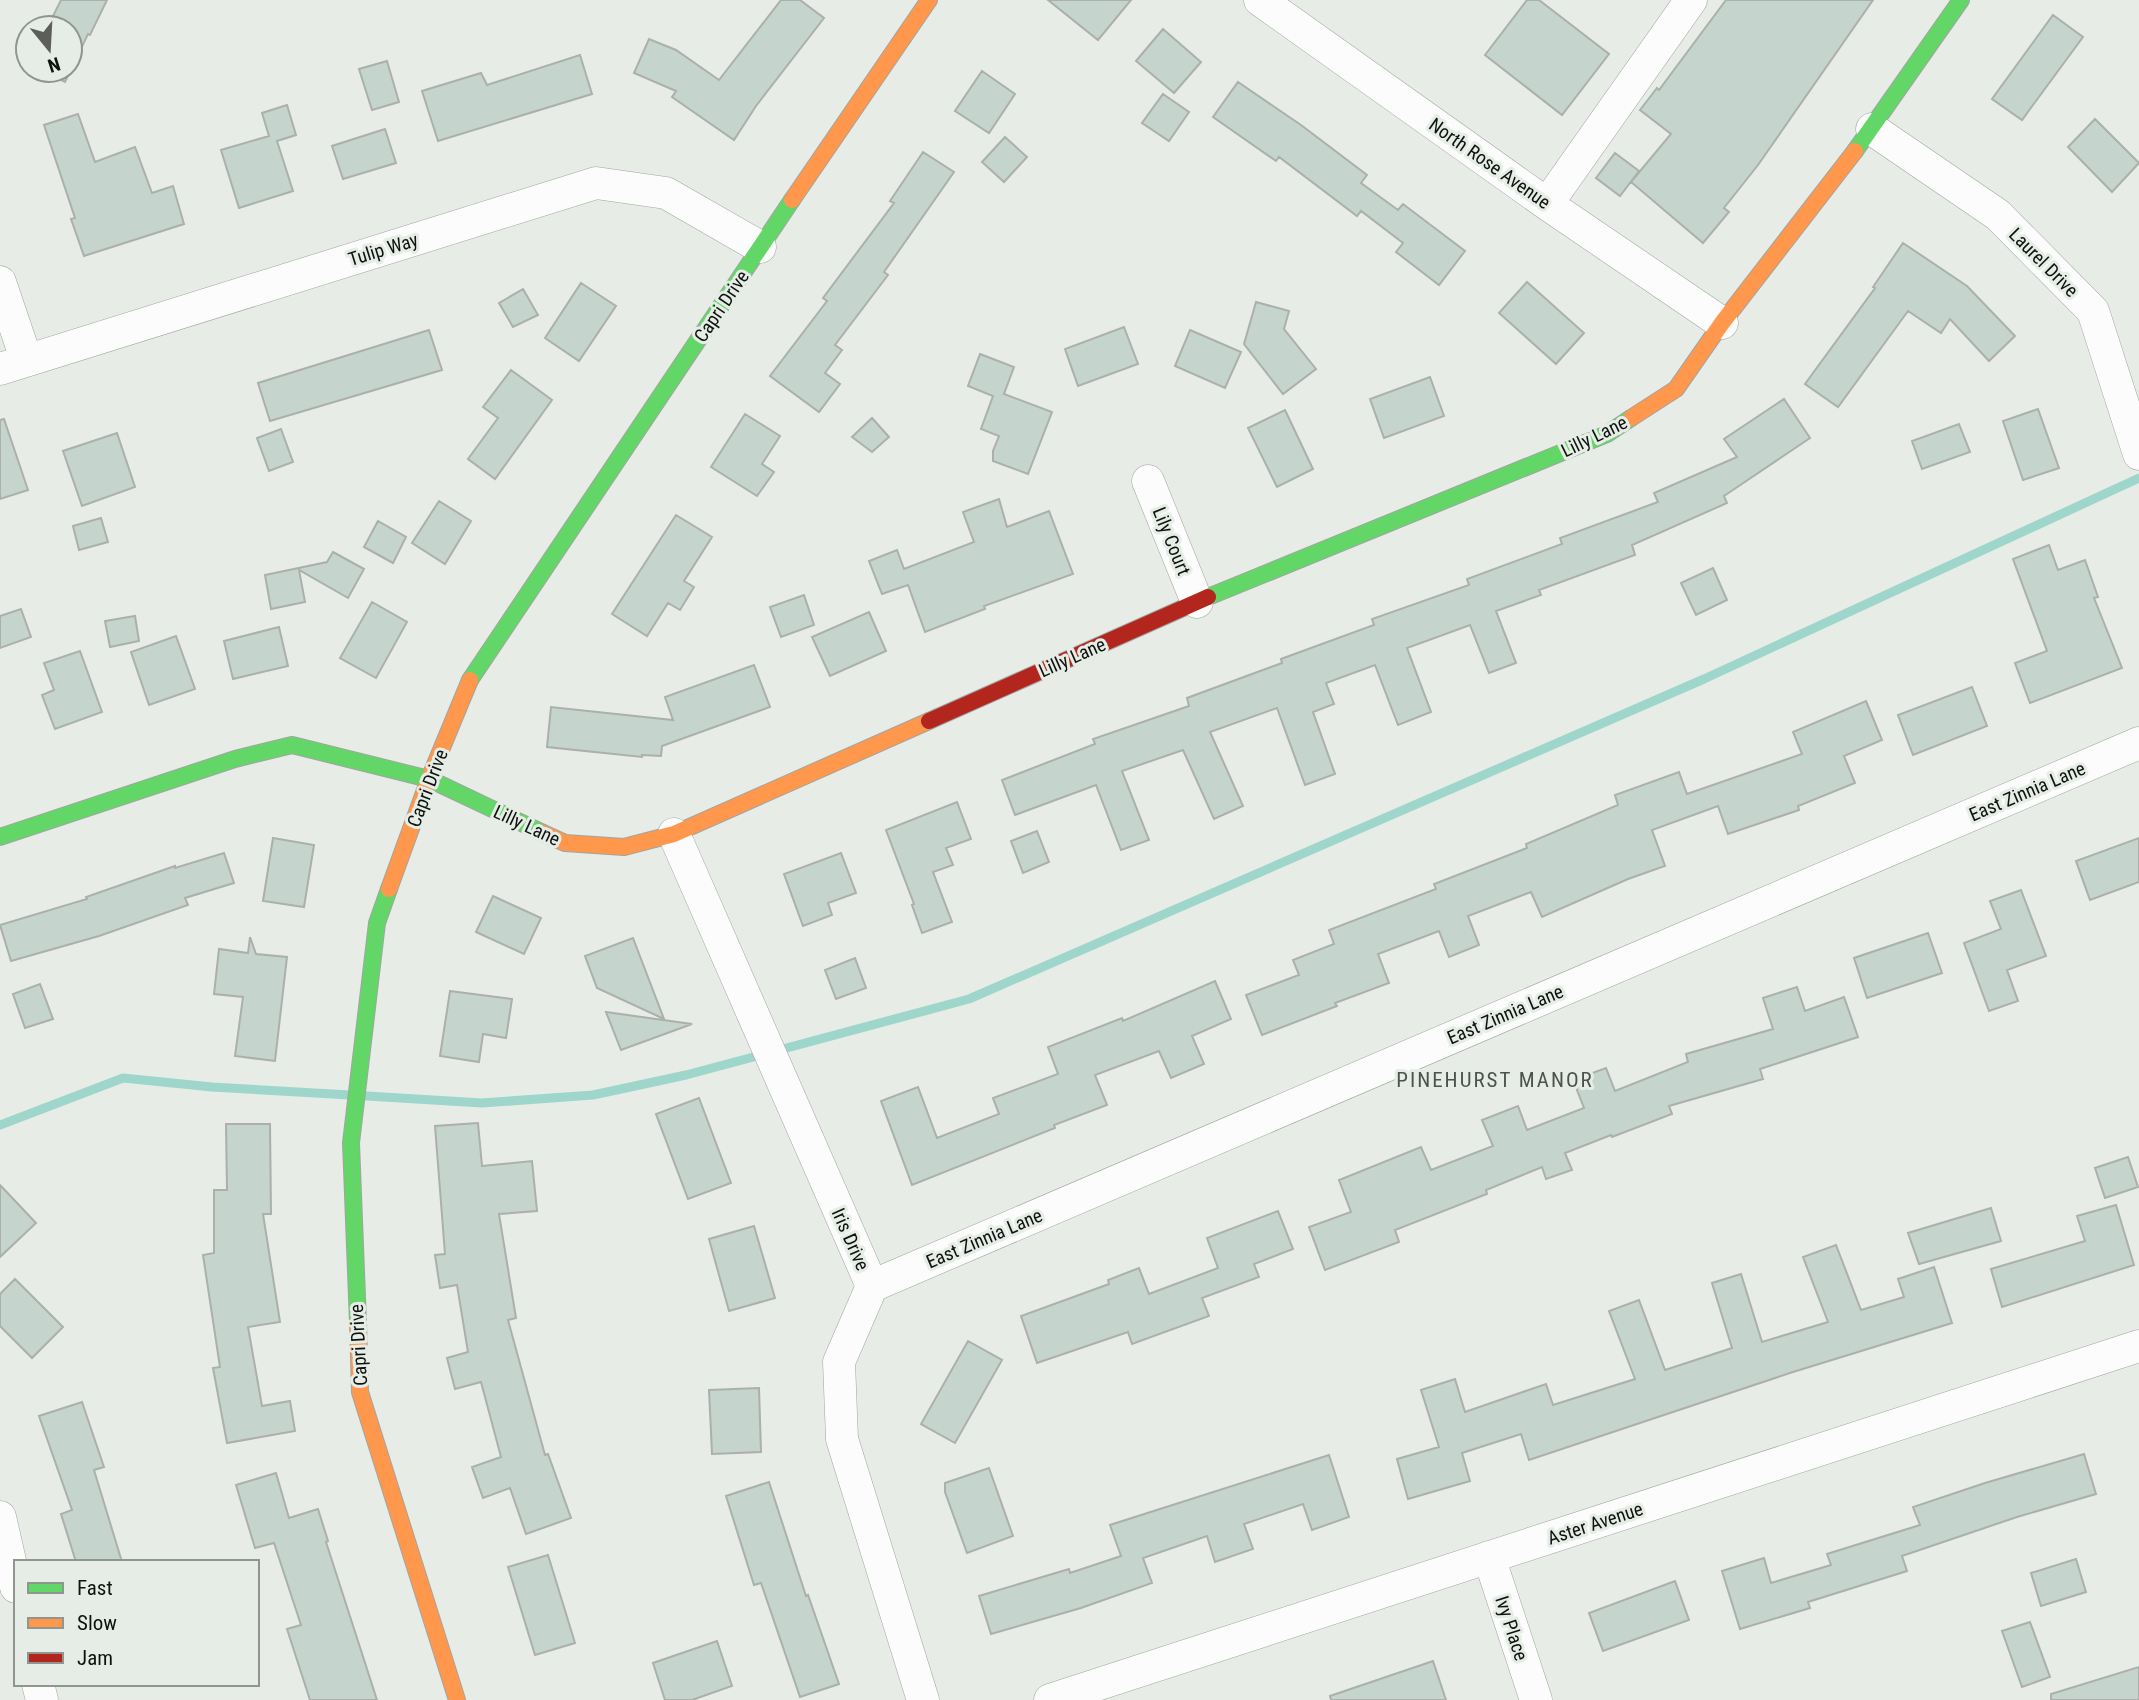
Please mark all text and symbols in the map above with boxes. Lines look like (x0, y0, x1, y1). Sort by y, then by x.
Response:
north arrow (14, 14, 84, 84)
text: N (45, 52, 63, 77)
street label: North Rose Avenue (1425, 113, 1555, 214)
street label: Laurel Drive (2004, 223, 2083, 302)
street label: Tulip Way (346, 228, 421, 271)
street label: Capri Drive (689, 266, 754, 347)
street label: Lilly Lane (1557, 411, 1631, 462)
street label: Lily Court (1147, 504, 1196, 579)
street label: Lilly Lane (1035, 633, 1109, 682)
street label: Capri Drive (402, 746, 453, 830)
street label: East Zinnia Lane (1966, 757, 2089, 826)
street label: Lilly Lane (490, 800, 564, 851)
street label: East Zinnia Lane (1444, 980, 1567, 1049)
district label: PINEHURST MANOR (1396, 1068, 1594, 1092)
street label: Iris Drive (827, 1204, 874, 1274)
street label: East Zinnia Lane (923, 1204, 1046, 1273)
street label: Capri Drive (345, 1304, 372, 1386)
street label: Aster Avenue (1545, 1497, 1646, 1550)
legend (14, 1560, 259, 1686)
text: Fast (77, 1576, 113, 1600)
street label: Ivy Place (1490, 1593, 1533, 1664)
text: Slow (77, 1611, 117, 1635)
text: Jam (77, 1646, 113, 1670)

